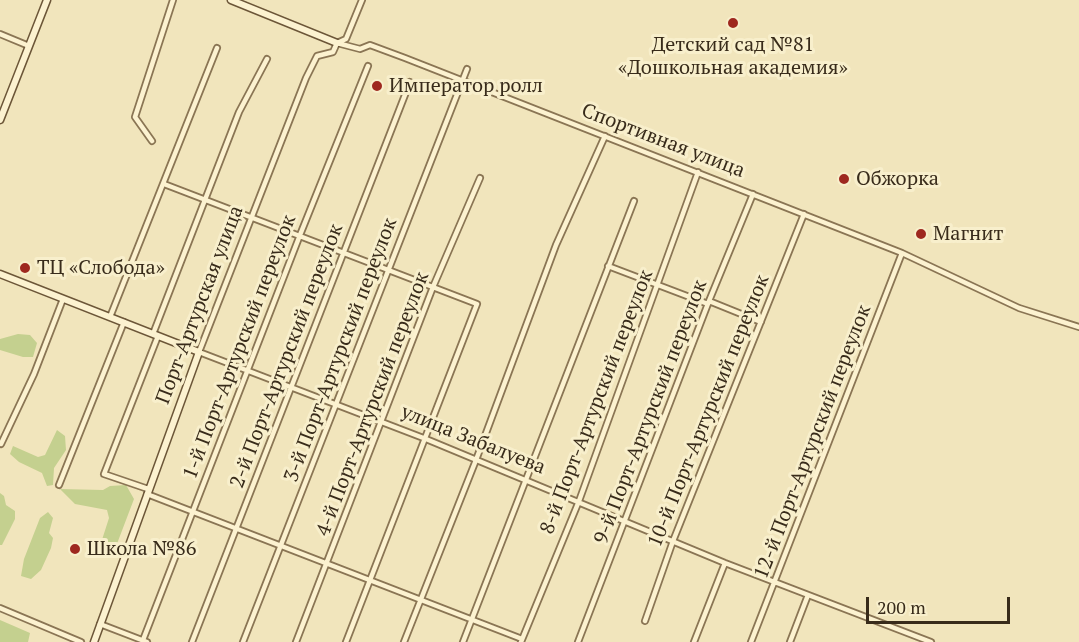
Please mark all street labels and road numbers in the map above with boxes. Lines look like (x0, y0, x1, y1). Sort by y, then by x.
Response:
street label: Спортивная улица (578, 99, 748, 183)
street label: Порт-Артурская улица (151, 203, 249, 407)
street label: 1-й Порт-Артурский переулок (178, 212, 302, 482)
street label: 3-й Порт-Артурский переулок (279, 215, 403, 485)
street label: 2-й Порт-Артурский переулок (225, 221, 349, 491)
street label: 8-й Порт-Артурский переулок (535, 267, 659, 537)
street label: 4-й Порт-Артурский переулок (311, 269, 435, 539)
street label: 10-й Порт-Артурский переулок (643, 271, 775, 551)
street label: 9-й Порт-Артурский переулок (589, 277, 713, 547)
street label: 12-й Порт-Артурский переулок (750, 302, 876, 582)
street label: улица Забалуева (397, 400, 549, 480)

